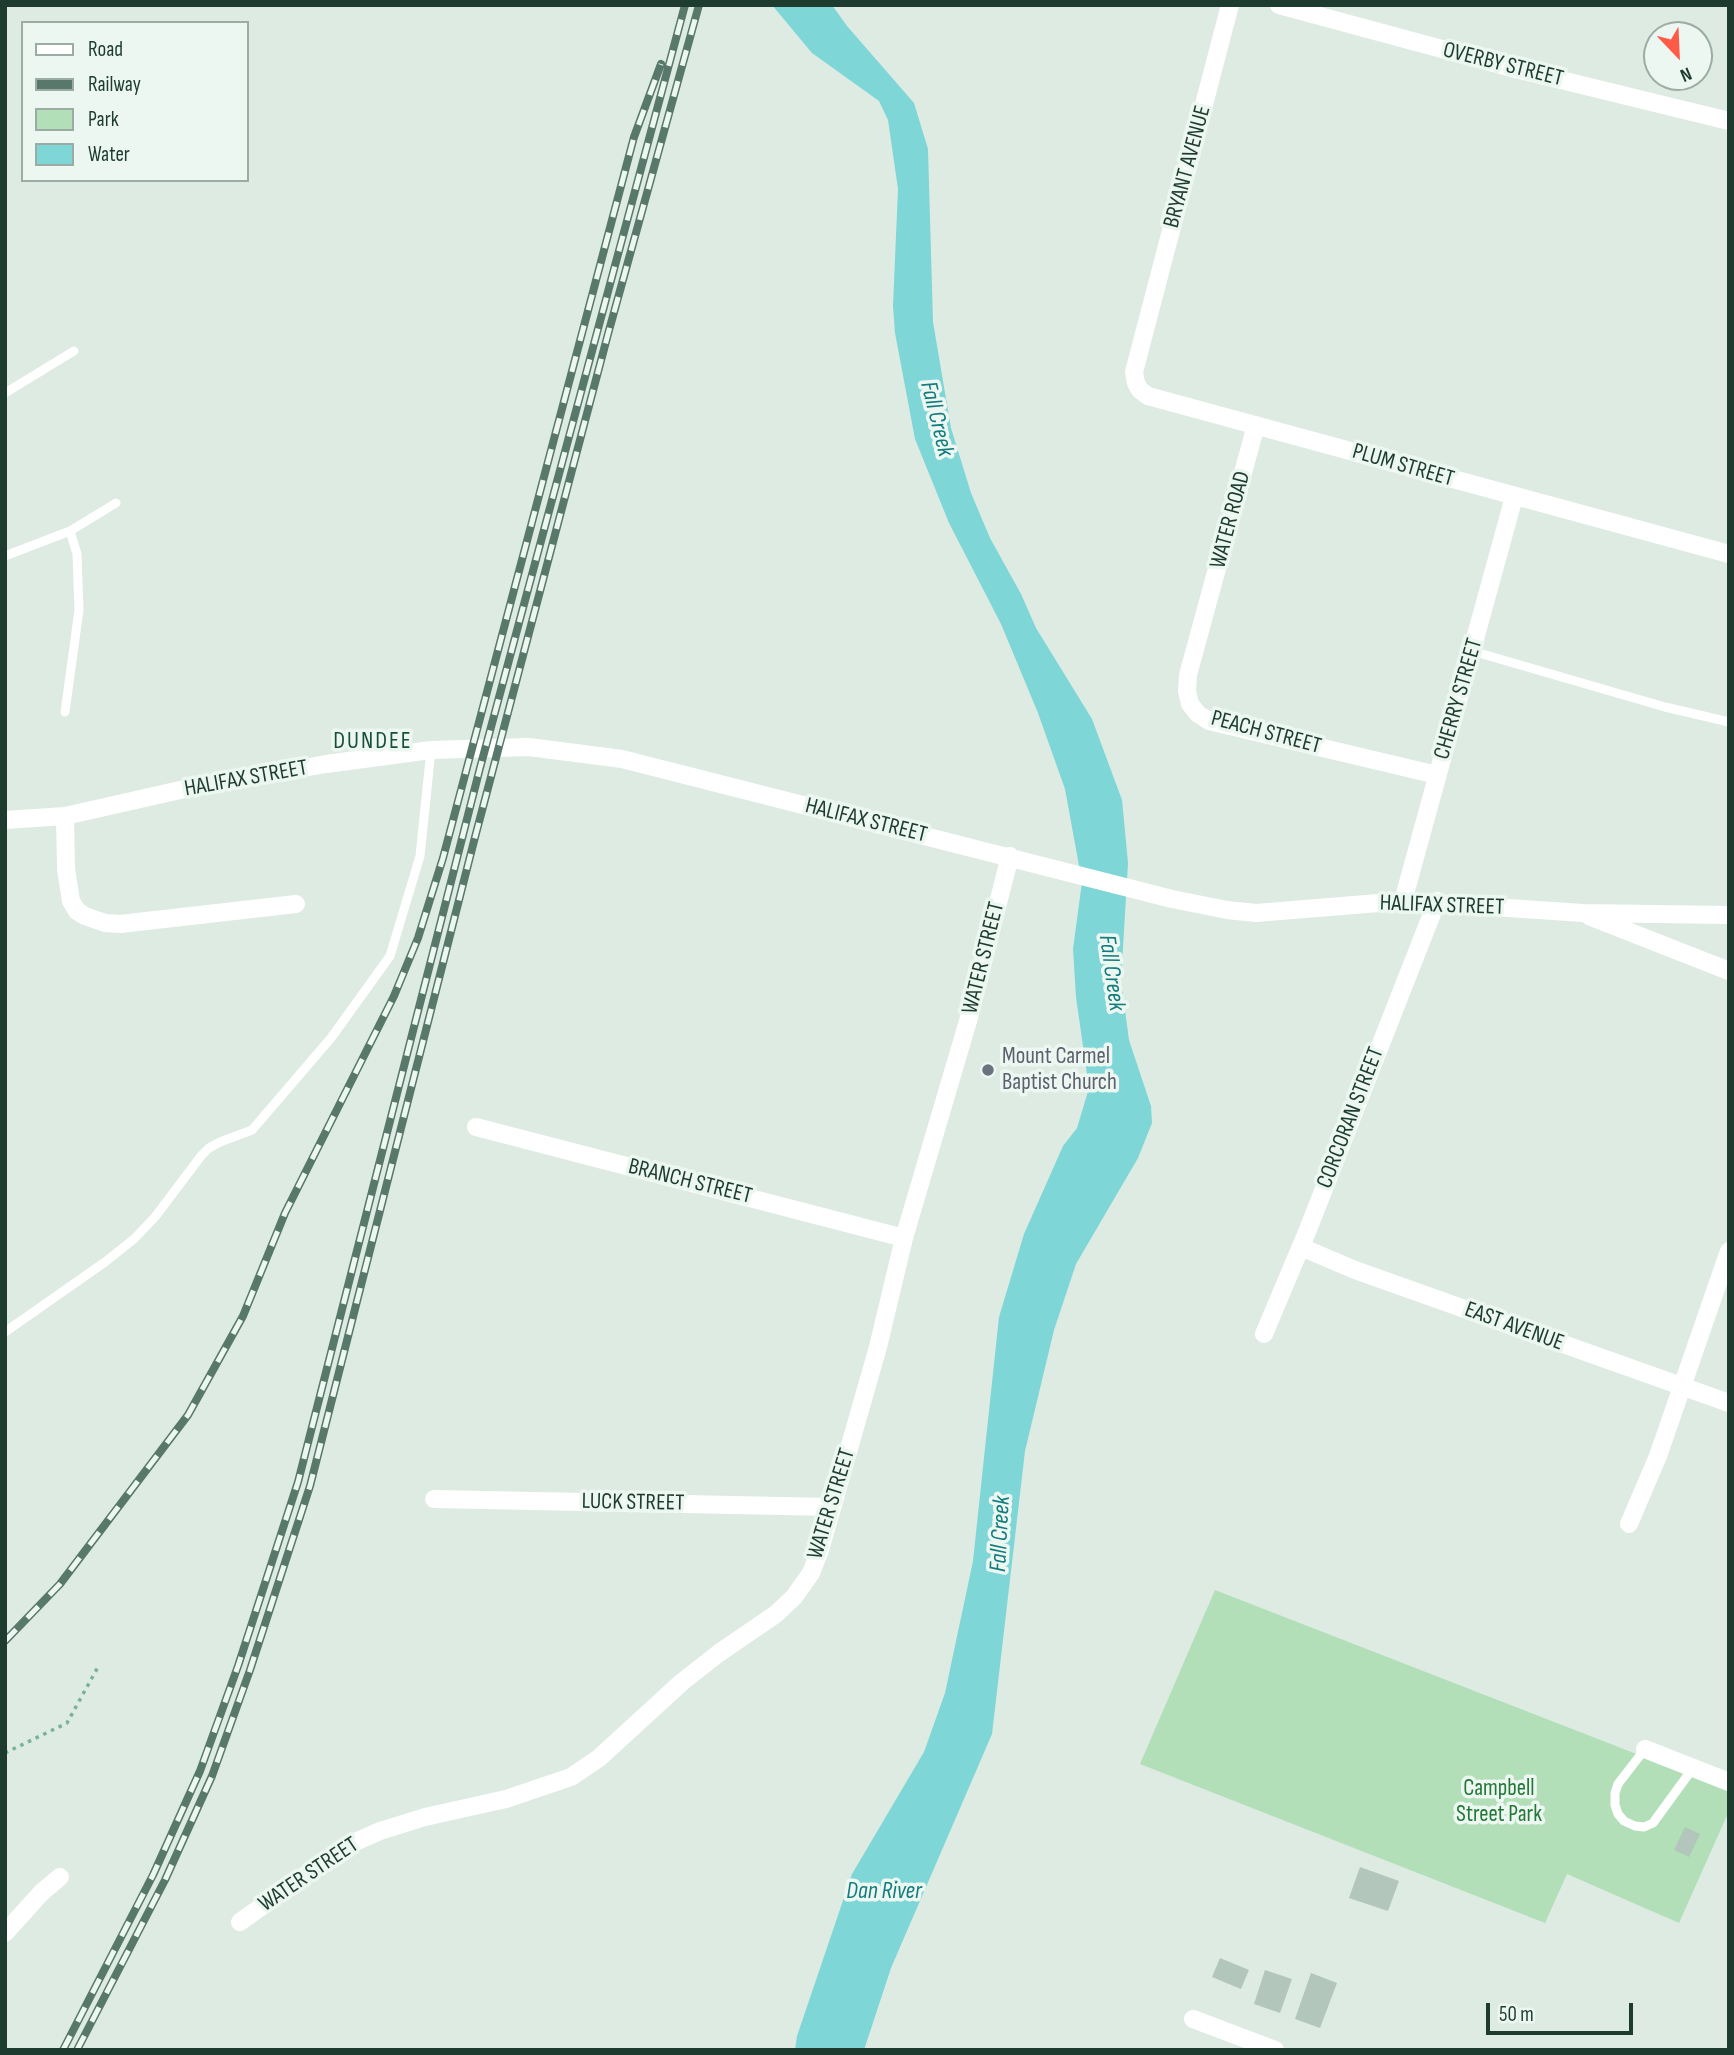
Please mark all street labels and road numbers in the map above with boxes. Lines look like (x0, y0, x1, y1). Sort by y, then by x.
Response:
street label: OVERBY STREET (1440, 37, 1566, 93)
street label: BRYANT AVENUE (1158, 103, 1218, 231)
street label: PLUM STREET (1349, 438, 1457, 494)
street label: WATER ROAD (1205, 468, 1257, 572)
street label: CHERRY STREET (1429, 635, 1489, 763)
street label: PEACH STREET (1208, 705, 1324, 761)
street label: HALIFAX STREET (182, 755, 310, 803)
street label: HALIFAX STREET (802, 793, 930, 849)
street label: HALIFAX STREET (1379, 890, 1505, 922)
street label: WATER STREET (957, 899, 1011, 1017)
street label: CORCORAN STREET (1311, 1044, 1391, 1192)
street label: BRANCH STREET (625, 1153, 755, 1211)
street label: EAST AVENUE (1461, 1296, 1567, 1358)
street label: WATER STREET (802, 1445, 862, 1563)
street label: LUCK STREET (581, 1488, 685, 1518)
street label: WATER STREET (254, 1832, 364, 1918)

